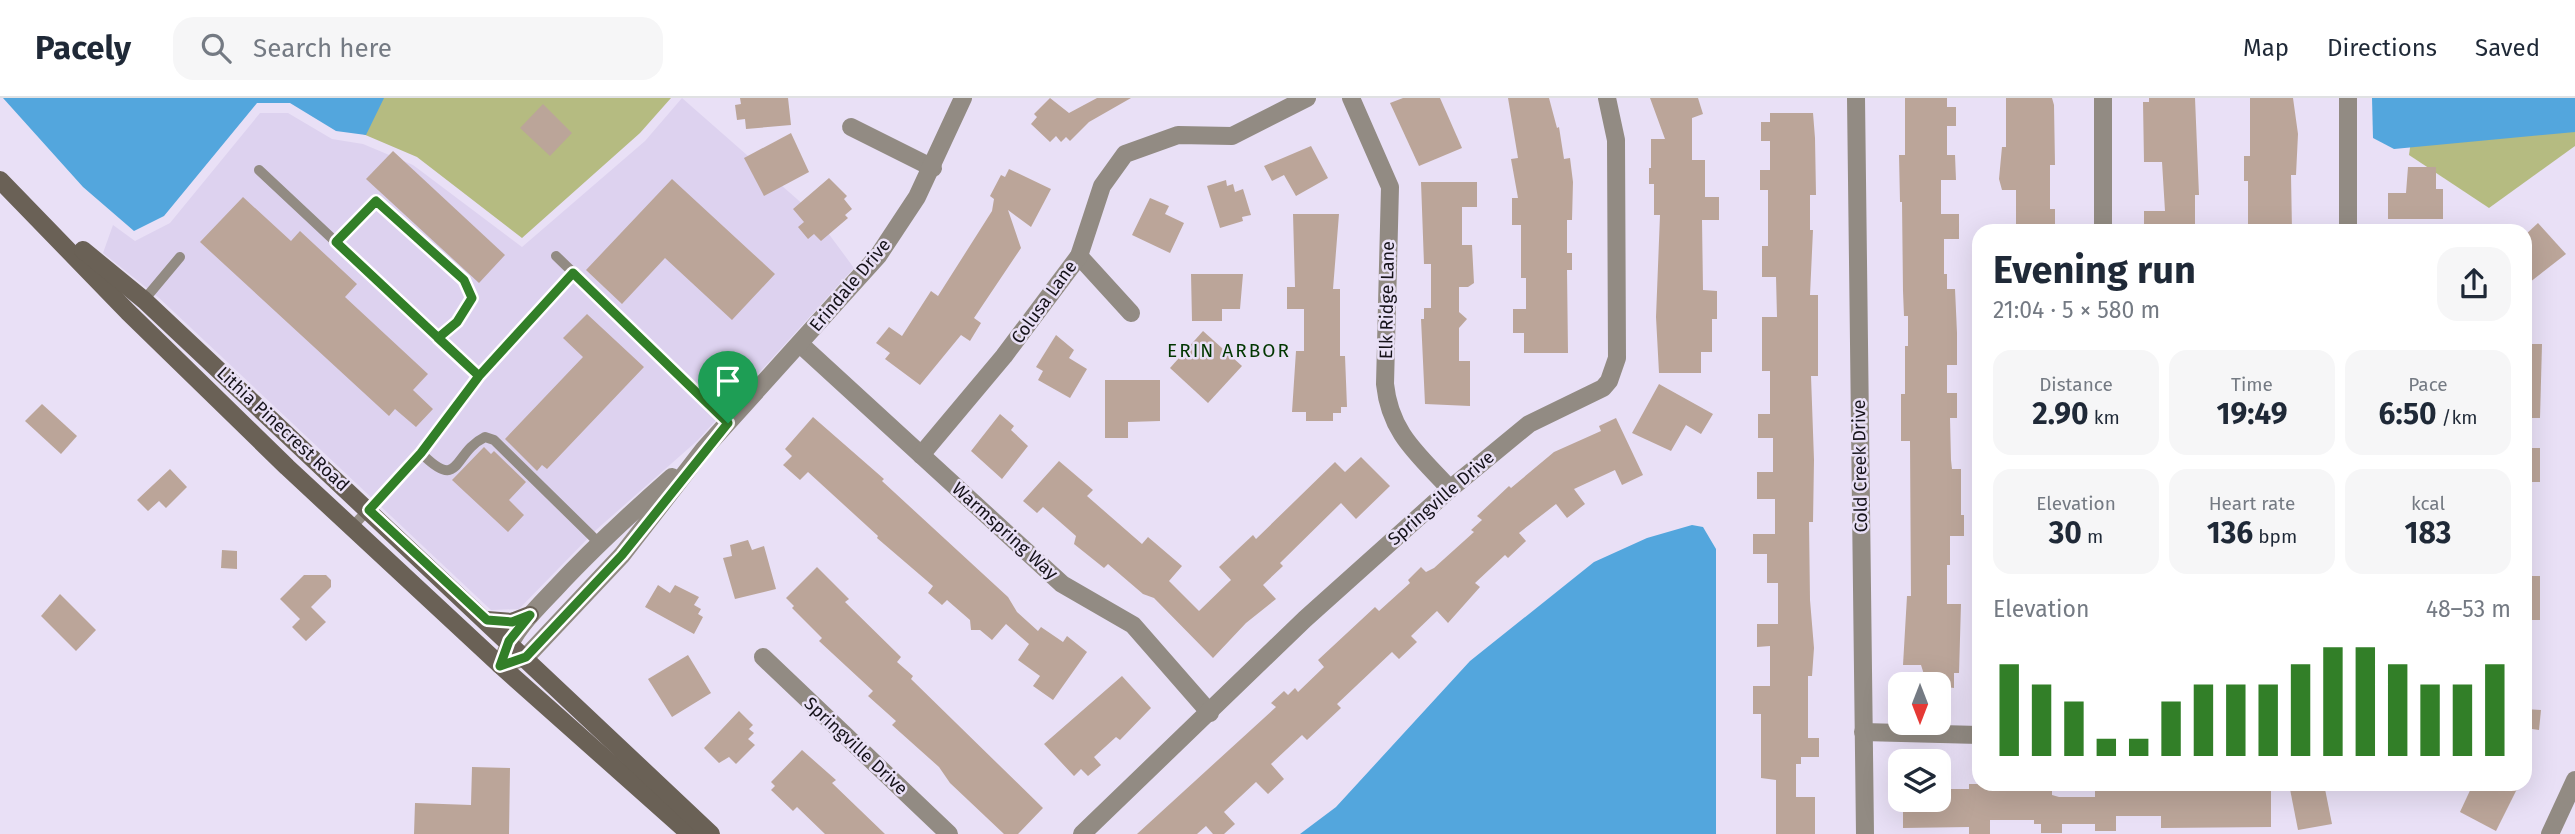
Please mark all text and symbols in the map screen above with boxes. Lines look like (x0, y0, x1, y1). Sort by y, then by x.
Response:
search box (173, 17, 663, 80)
text: Pacely (35, 28, 131, 68)
icon: search (197, 29, 235, 67)
text: Search here (253, 33, 392, 64)
text: Map (2243, 34, 2289, 62)
text: Directions (2327, 34, 2437, 62)
text: Saved (2475, 34, 2540, 62)
street label: Erindale Drive (805, 234, 895, 336)
street label: Elk Ridge Lane (1375, 241, 1399, 359)
text: Evening run (1993, 247, 2196, 293)
button: share (2437, 247, 2511, 321)
street label: Colusa Lane (1006, 256, 1082, 348)
text: 21:04 · 5 × 580 m (1993, 296, 2160, 324)
district label: ERIN ARBOR (1167, 339, 1291, 362)
pin (698, 351, 758, 423)
street label: Lithia Pinecrest Road (212, 362, 354, 496)
icon: arrive (709, 362, 747, 400)
text: Distance (2039, 373, 2113, 396)
text: Time (2231, 373, 2273, 396)
text: Pace (2408, 373, 2448, 396)
text: 2.90 (2032, 396, 2089, 432)
text: 19:49 (2217, 396, 2287, 432)
text: 6:50 (2379, 396, 2437, 432)
street label: Cold Creek Drive (1848, 399, 1872, 533)
text: km (2089, 406, 2120, 429)
text: /km (2437, 406, 2477, 429)
street label: Springville Drive (1383, 446, 1499, 550)
street label: Warmspring Way (947, 478, 1063, 584)
text: Elevation (2036, 492, 2116, 515)
text: Heart rate (2209, 492, 2295, 515)
text: kcal (2411, 492, 2445, 515)
text: 30 (2049, 515, 2082, 551)
text: 136 (2207, 515, 2253, 551)
text: 183 (2405, 515, 2451, 551)
text: m (2082, 525, 2103, 548)
text: bpm (2253, 525, 2297, 548)
text: Elevation (1993, 595, 2089, 623)
text: 48–53 m (2426, 595, 2511, 623)
north arrow (1888, 672, 1951, 735)
map controls (1888, 672, 1951, 812)
street label: Springville Drive (800, 692, 912, 800)
button: layers (1888, 749, 1951, 812)

